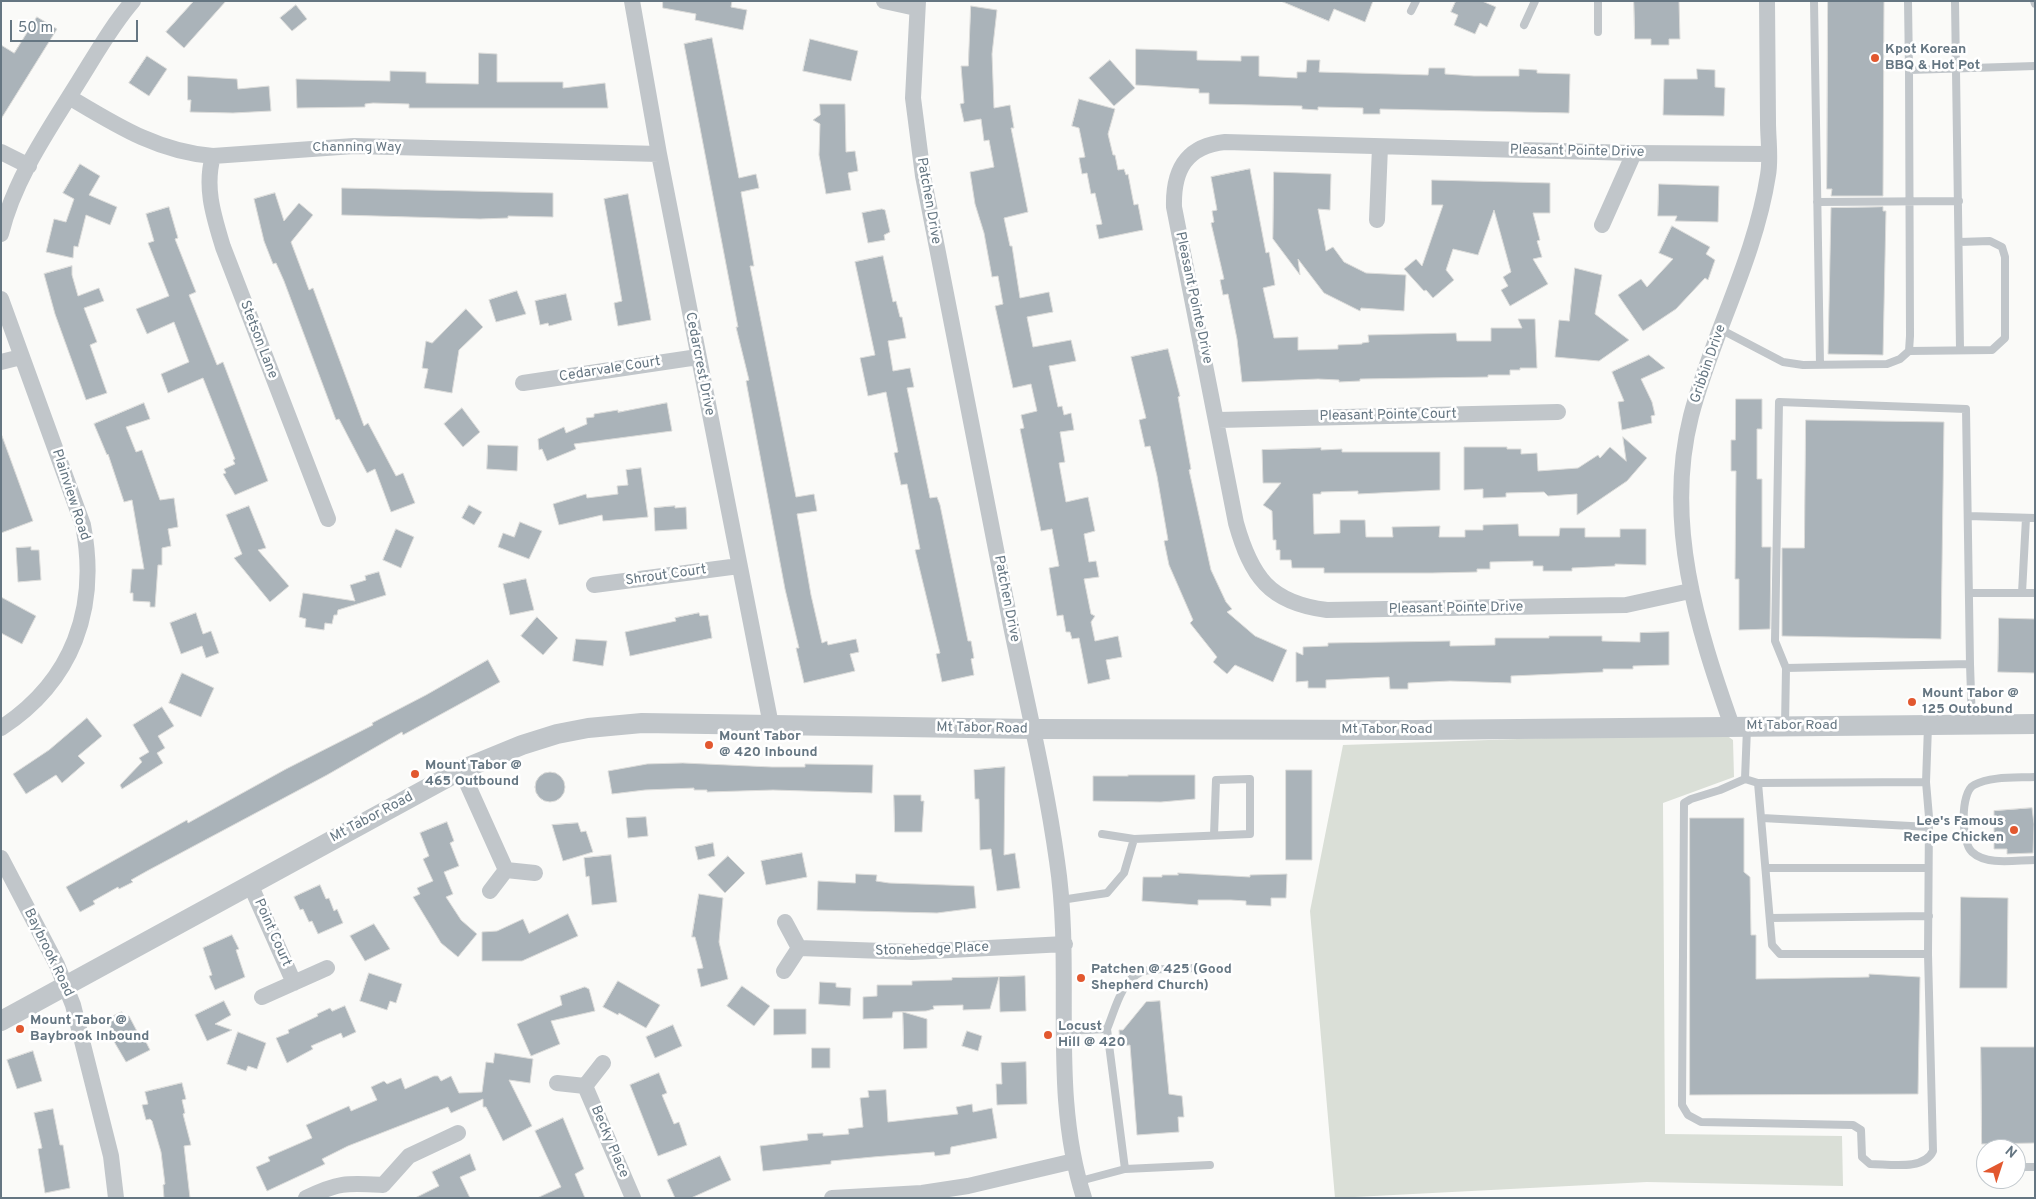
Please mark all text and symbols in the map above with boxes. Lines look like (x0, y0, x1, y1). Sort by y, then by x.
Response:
scale bar (12, 10, 140, 42)
text: 50 m (18, 19, 53, 38)
place label: Kpot Korean BBQ & Hot Pot (1885, 42, 1980, 74)
marker: Kpot Korean BBQ & Hot Pot (1869, 52, 1881, 64)
street label: Channing Way (312, 140, 402, 156)
street label: Pleasant Pointe Drive (1510, 142, 1644, 162)
street label: Patchen Drive (912, 156, 944, 246)
street label: Pleasant Pointe Drive (1171, 230, 1215, 366)
street label: Stetson Lane (235, 299, 281, 381)
street label: Cedarcrest Drive (681, 311, 717, 417)
street label: Gribbin Drive (1688, 322, 1730, 406)
street label: Cedarvale Court (558, 354, 662, 386)
street label: Pleasant Pointe Court (1319, 406, 1457, 426)
street label: Plainview Road (47, 447, 93, 543)
street label: Patchen Drive (989, 554, 1023, 644)
street label: Shrout Court (624, 562, 708, 590)
street label: Pleasant Pointe Drive (1389, 599, 1523, 619)
place label: Mount Tabor @ 125 Outobund (1922, 686, 2019, 719)
marker: Mount Tabor @ 125 Outobund (1906, 696, 1918, 708)
street label: Mt Tabor Road (1746, 718, 1838, 734)
street label: Mt Tabor Road (936, 720, 1028, 738)
street label: Mt Tabor Road (1341, 722, 1433, 738)
place label: Mount Tabor @ 420 Inbound (719, 729, 818, 762)
marker: Mount Tabor @ 420 Inbound (703, 739, 715, 751)
place label: Mount Tabor @ 465 Outbound (425, 758, 522, 790)
marker: Mount Tabor @ 465 Outbound (409, 768, 421, 780)
street label: Mt Tabor Road (328, 789, 416, 847)
place label: Lee's Famous Recipe Chicken (1903, 814, 2004, 846)
marker: Lee's Famous Recipe Chicken (2008, 824, 2020, 836)
street label: Point Court (250, 897, 294, 969)
street label: Baybrook Road (19, 906, 77, 1000)
street label: Stonehedge Place (875, 940, 989, 960)
place label: Patchen @ 425 (Good Shepherd Church) (1091, 962, 1232, 994)
marker: Patchen @ 425 (Good Shepherd Church) (1075, 972, 1087, 984)
place label: Mount Tabor @ Baybrook Inbound (30, 1013, 149, 1046)
place label: Locust Hill @ 420 (1058, 1019, 1126, 1052)
marker: Mount Tabor @ Baybrook Inbound (14, 1023, 26, 1035)
marker: Locust Hill @ 420 (1042, 1029, 1054, 1041)
street label: Becky Place (586, 1103, 632, 1181)
north arrow (1976, 1139, 2026, 1189)
text: N (2001, 1143, 2020, 1163)

